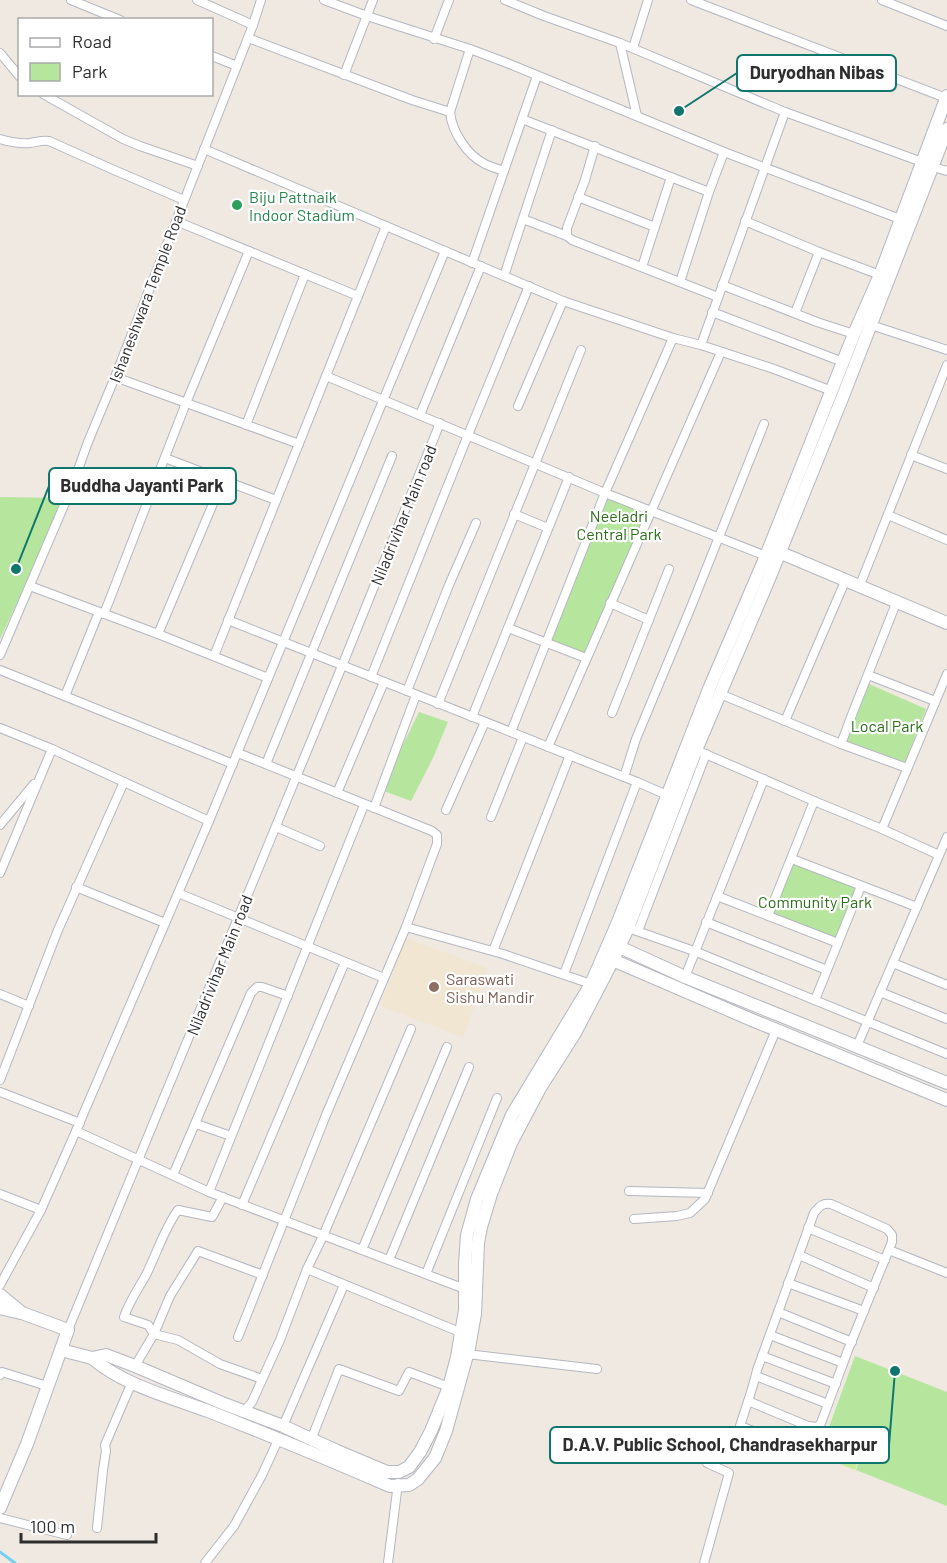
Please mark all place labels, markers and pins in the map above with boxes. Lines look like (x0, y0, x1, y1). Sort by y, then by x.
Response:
callout: Duryodhan Nibas (737, 55, 896, 91)
place label: Biju Pattnaik Indoor Stadium (249, 187, 355, 224)
marker: Biju Pattnaik Indoor Stadium (230, 198, 244, 212)
callout: Buddha Jayanti Park (49, 468, 236, 504)
place label: Saraswati Sishu Mandir (446, 969, 534, 1006)
marker: Saraswati Sishu Mandir (427, 980, 441, 994)
callout: D.A.V. Public School, Chandrasekharpur (550, 1427, 889, 1463)

